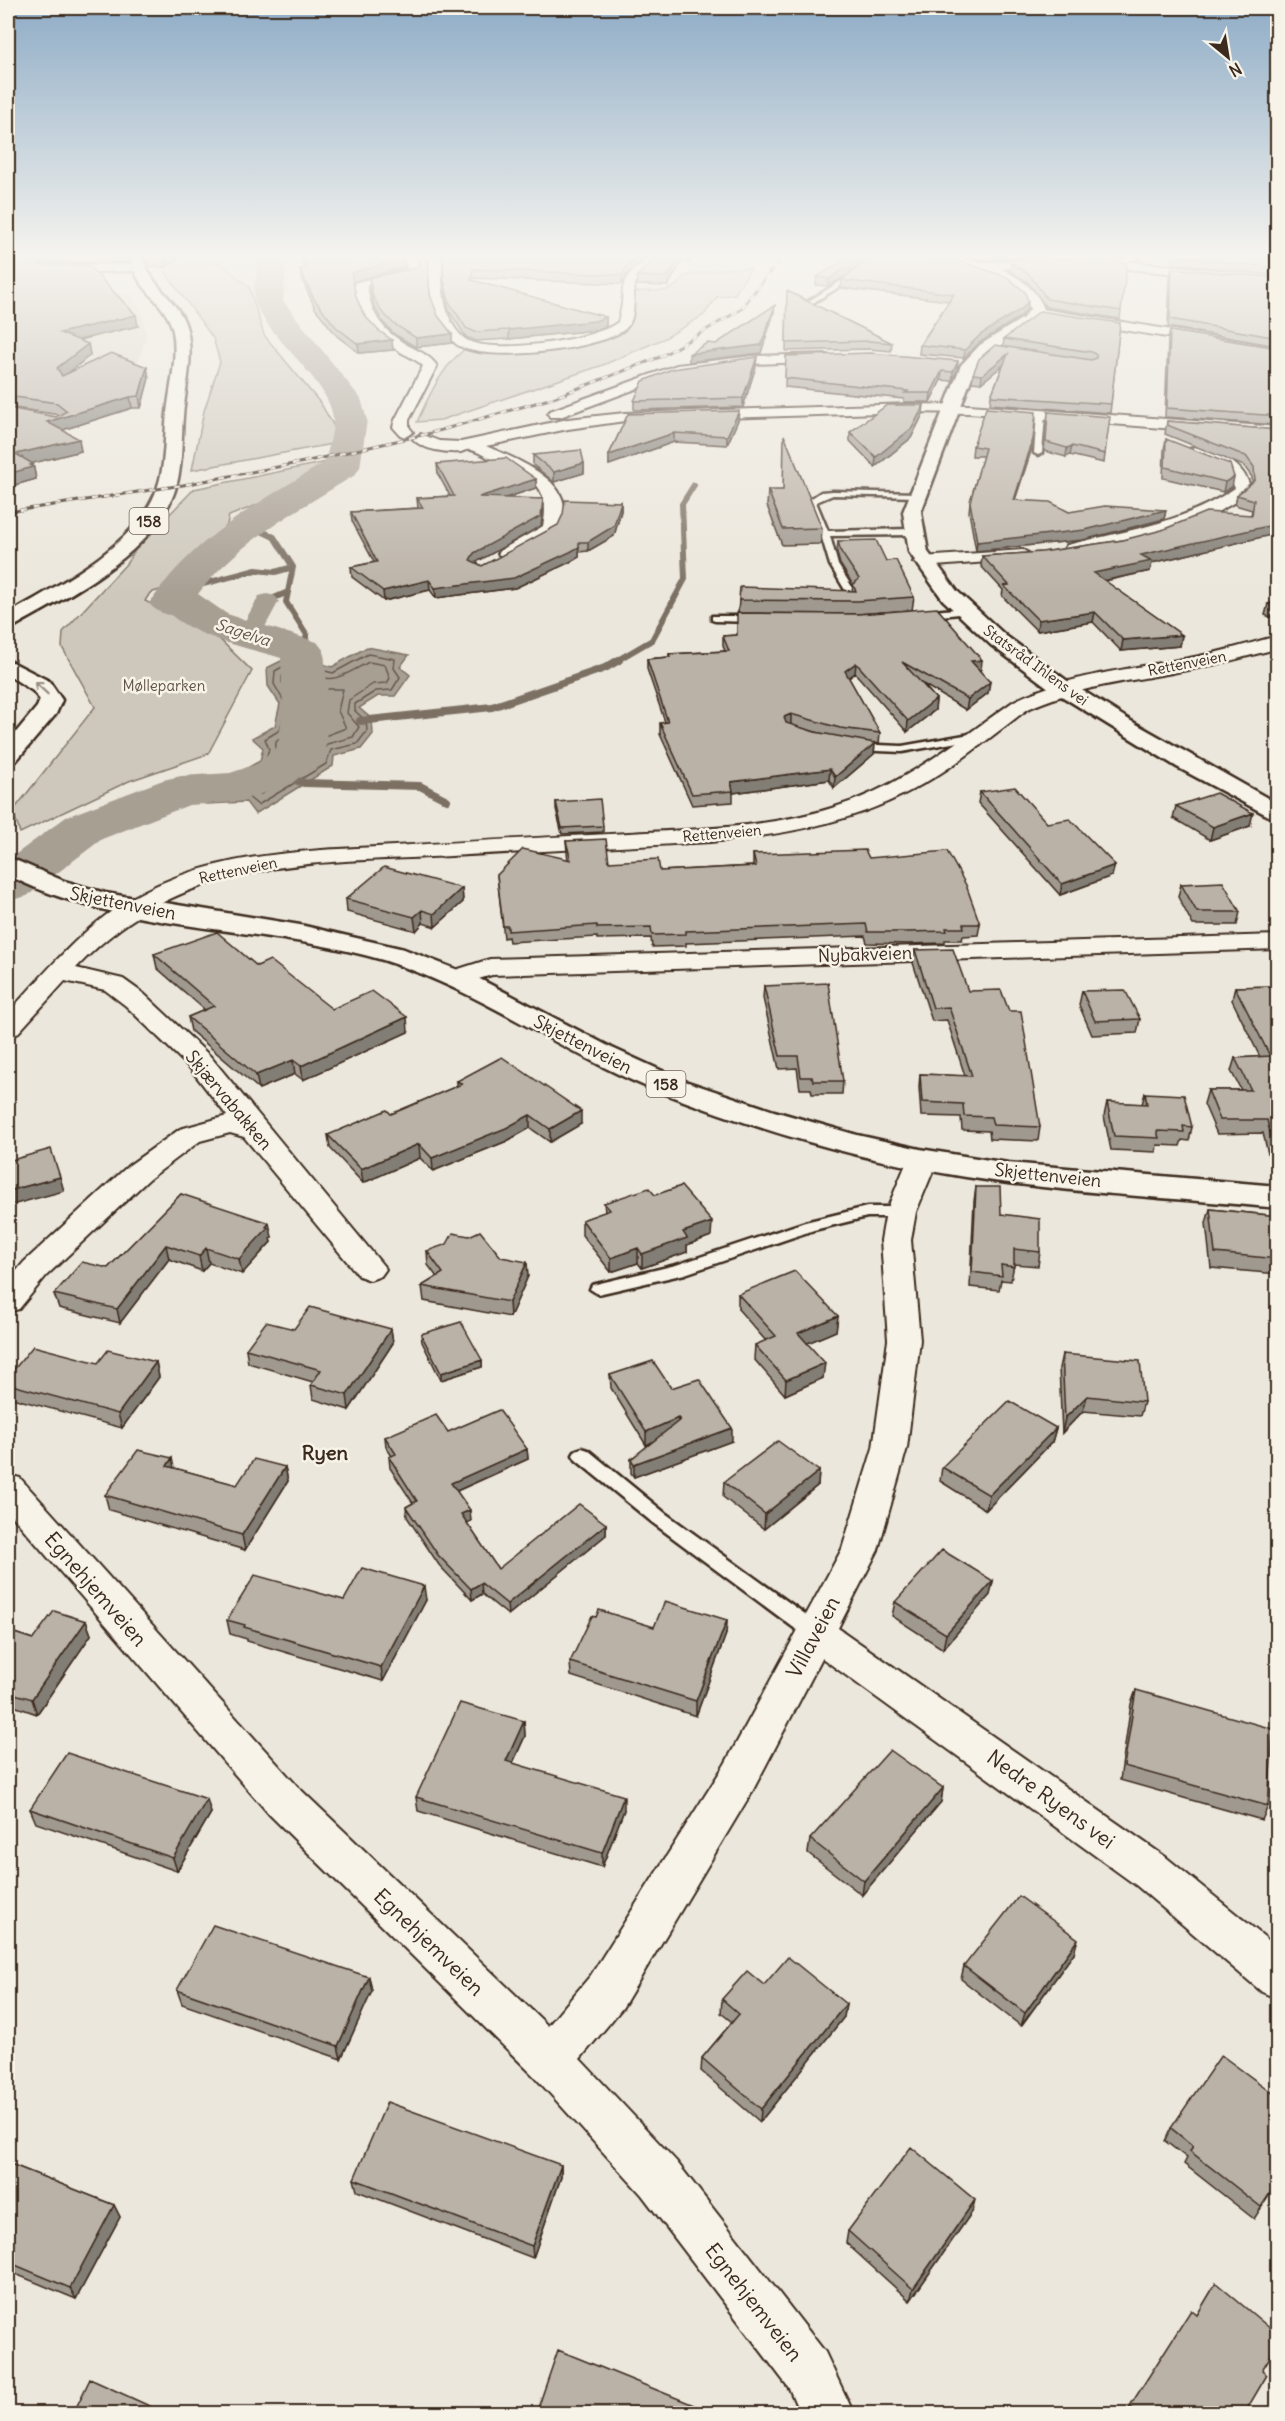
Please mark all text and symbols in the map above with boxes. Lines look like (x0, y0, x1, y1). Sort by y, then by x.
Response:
north arrow (1198, 27, 1258, 87)
text: N (1226, 59, 1245, 81)
road number: 158 (130, 508, 168, 534)
water label: Sagelva (213, 614, 274, 650)
street label: Statsråd Ihlens vei (980, 621, 1092, 709)
street label: Rettenveien (1146, 646, 1228, 680)
park label: Mølleparken (123, 676, 206, 695)
one-way arrow (33, 681, 48, 695)
street label: Rettenveien (682, 820, 763, 846)
street label: Rettenveien (197, 852, 279, 888)
street label: Skjettenveien (68, 881, 178, 925)
street label: Nybakveien (817, 941, 913, 967)
street label: Skjettenveien (530, 1009, 636, 1079)
street label: Skjærvabakken (181, 1045, 277, 1155)
road number: 158 (646, 1071, 686, 1097)
street label: Skjettenveien (993, 1158, 1103, 1192)
district label: Ryen (302, 1440, 349, 1465)
street label: Egnehjemveien (39, 1526, 153, 1652)
street label: Villaveien (780, 1591, 846, 1683)
street label: Nedre Ryens vei (982, 1744, 1120, 1854)
street label: Egnehjemveien (368, 1883, 490, 2001)
street label: Egnehjemveien (699, 2237, 809, 2367)

